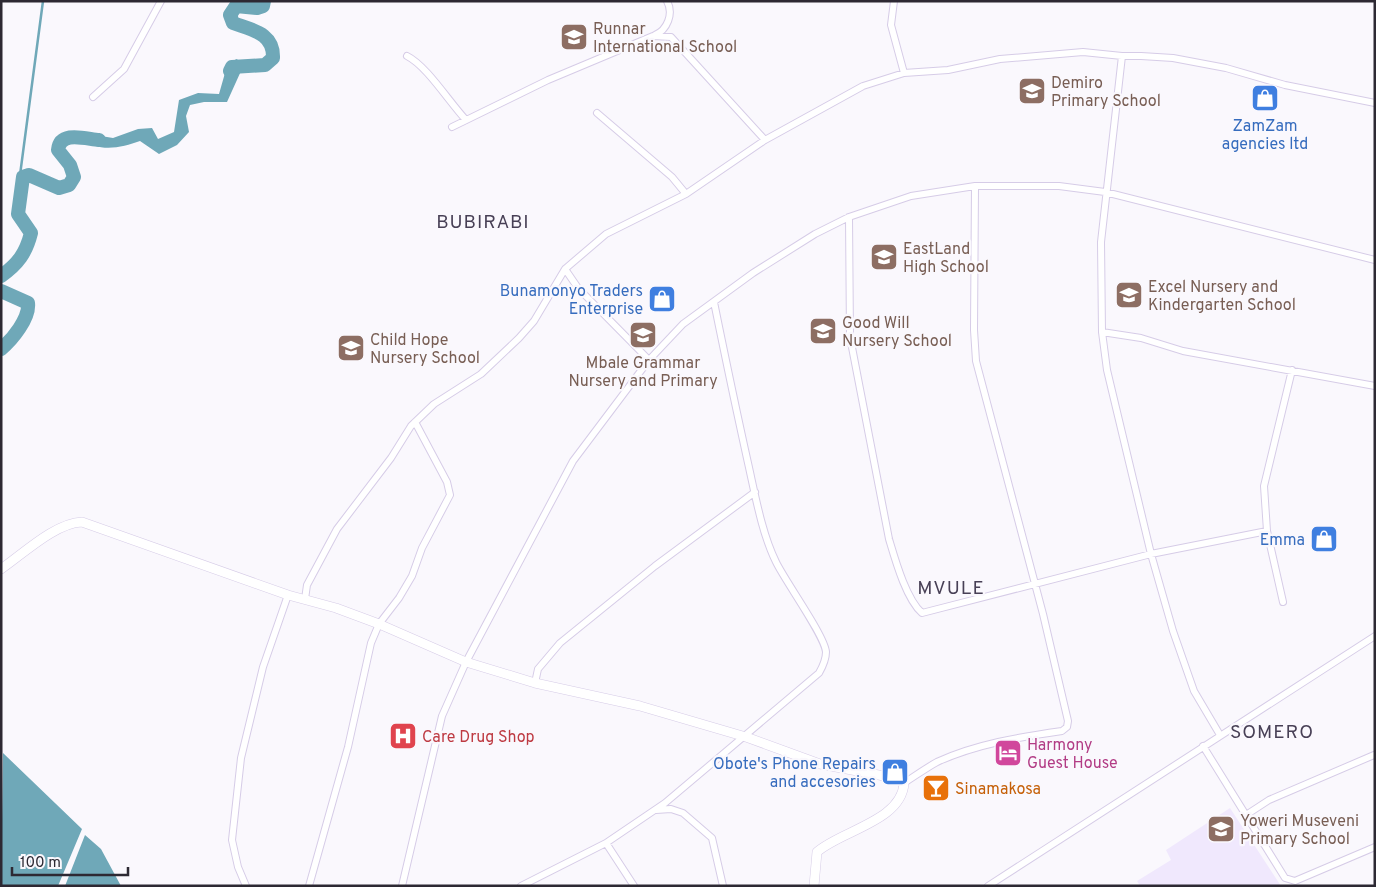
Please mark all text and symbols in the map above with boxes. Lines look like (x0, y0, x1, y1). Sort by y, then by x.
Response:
place label: Runnar International School (593, 20, 737, 58)
school or university icon: Runnar International School (559, 22, 589, 52)
place label: Demiro Primary School (1051, 74, 1161, 112)
school or university icon: Demiro Primary School (1017, 76, 1047, 106)
shop icon: ZamZam agencies ltd (1250, 83, 1280, 113)
place label: ZamZam agencies ltd (1222, 117, 1308, 155)
district label: BUBIRABI (436, 211, 530, 235)
place label: EastLand High School (903, 240, 989, 278)
school or university icon: EastLand High School (869, 242, 899, 272)
place label: Excel Nursery and Kindergarten School (1148, 278, 1296, 316)
school or university icon: Excel Nursery and Kindergarten School (1114, 280, 1144, 310)
place label: Bunamonyo Traders Enterprise (500, 282, 643, 320)
shop icon: Bunamonyo Traders Enterprise (647, 284, 677, 314)
place label: Good Will Nursery School (842, 314, 952, 352)
school or university icon: Good Will Nursery School (808, 316, 838, 346)
school or university icon: Mbale Grammar Nursery and Primary (628, 320, 658, 350)
place label: Child Hope Nursery School (370, 331, 480, 369)
school or university icon: Child Hope Nursery School (336, 333, 366, 363)
place label: Mbale Grammar Nursery and Primary (568, 354, 718, 392)
shop icon: Emma (1309, 524, 1339, 554)
place label: Emma (1260, 531, 1305, 551)
district label: MVULE (917, 577, 985, 601)
hospital icon: Care Drug Shop (388, 721, 418, 751)
district label: SOMERO (1230, 721, 1314, 745)
place label: Care Drug Shop (422, 728, 535, 748)
place label: Harmony Guest House (1027, 736, 1118, 774)
hotel icon: Harmony Guest House (993, 738, 1023, 768)
place label: Obote's Phone Repairs and accesories (713, 755, 876, 793)
shop icon: Obote's Phone Repairs and accesories (880, 757, 910, 787)
bar icon: Sinamakosa (921, 773, 951, 803)
place label: Sinamakosa (955, 780, 1041, 800)
place label: Yoweri Museveni Primary School (1240, 812, 1359, 850)
school or university icon: Yoweri Museveni Primary School (1206, 814, 1236, 844)
scale bar (12, 844, 129, 876)
text: 100 m (20, 854, 61, 873)

